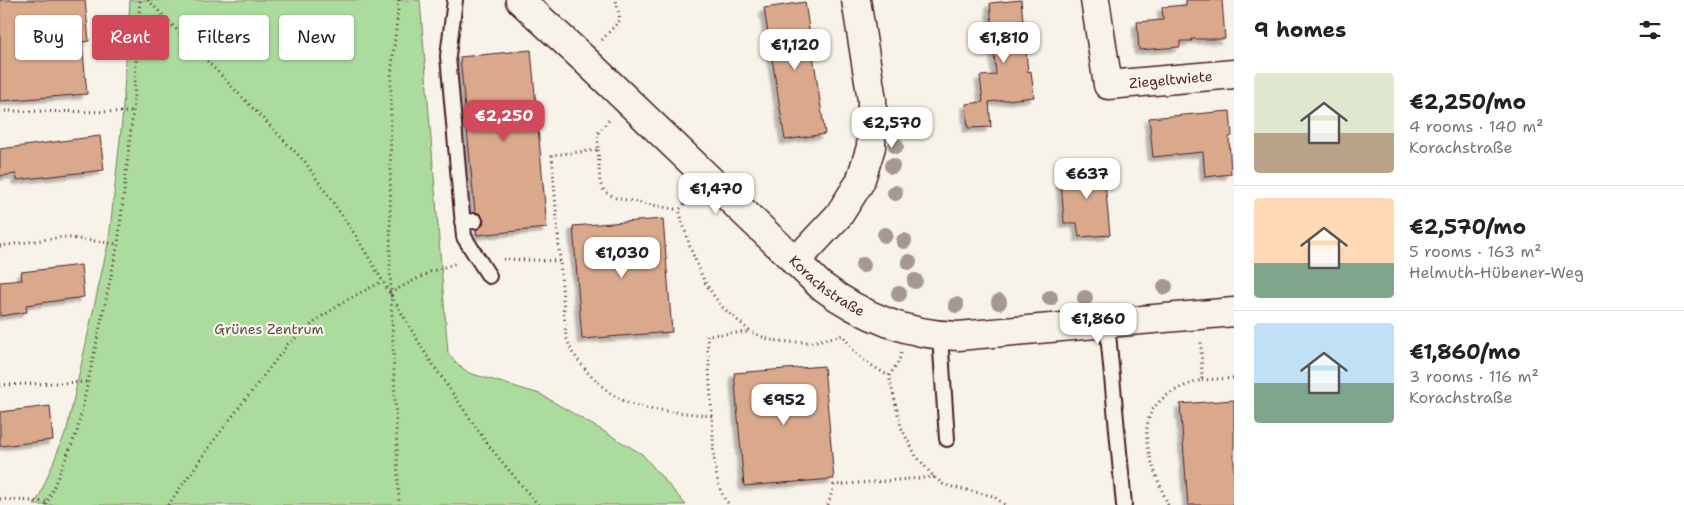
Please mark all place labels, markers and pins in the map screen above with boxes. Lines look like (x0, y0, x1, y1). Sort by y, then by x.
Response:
pin: €1,810 (963, 22, 1045, 64)
pin: €1,120 (754, 28, 836, 71)
pin: €2,250 (463, 100, 545, 142)
pin: €2,570 (851, 106, 933, 149)
pin: €637 (1057, 158, 1117, 200)
pin: €1,470 (675, 172, 757, 215)
pin: €1,030 (581, 236, 663, 279)
pin: €1,860 (1057, 302, 1139, 345)
pin: €952 (754, 384, 814, 426)

